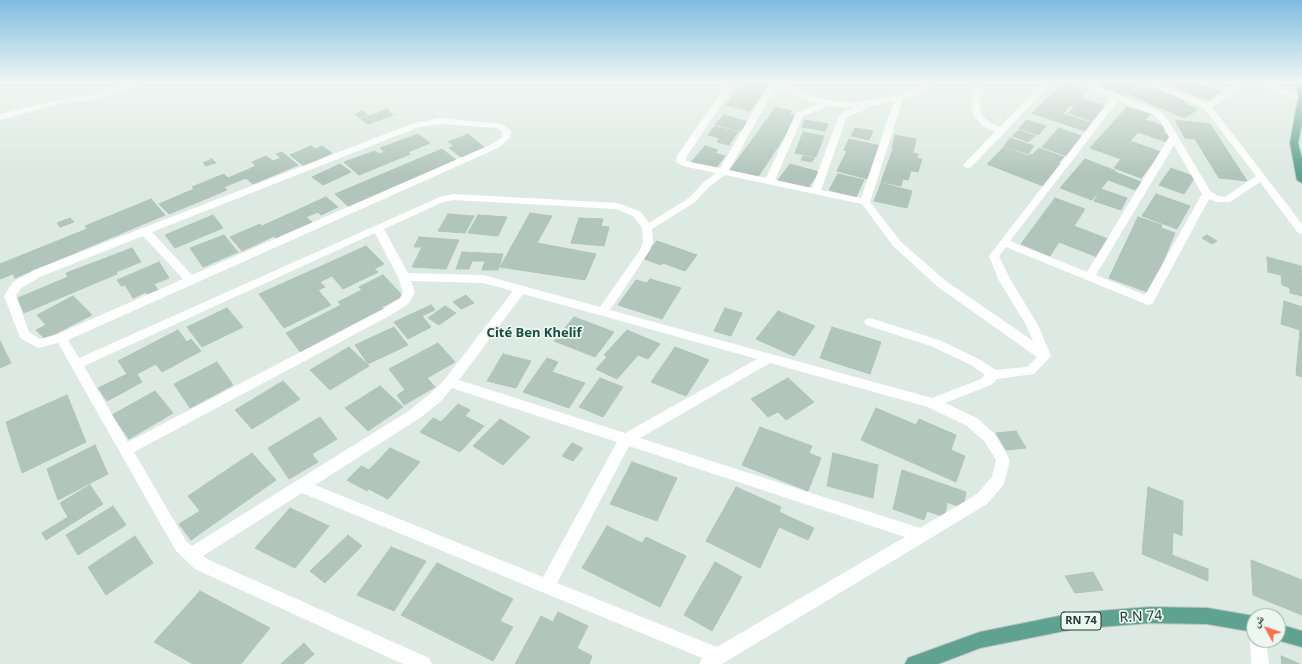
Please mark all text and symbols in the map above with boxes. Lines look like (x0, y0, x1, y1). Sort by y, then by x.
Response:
district label: Cité Ben Khelif (487, 325, 581, 341)
street label: R.N 74 (1119, 607, 1163, 627)
north arrow (1246, 608, 1286, 648)
text: ش (1248, 611, 1267, 630)
road number: RN 74 (1061, 612, 1101, 630)

